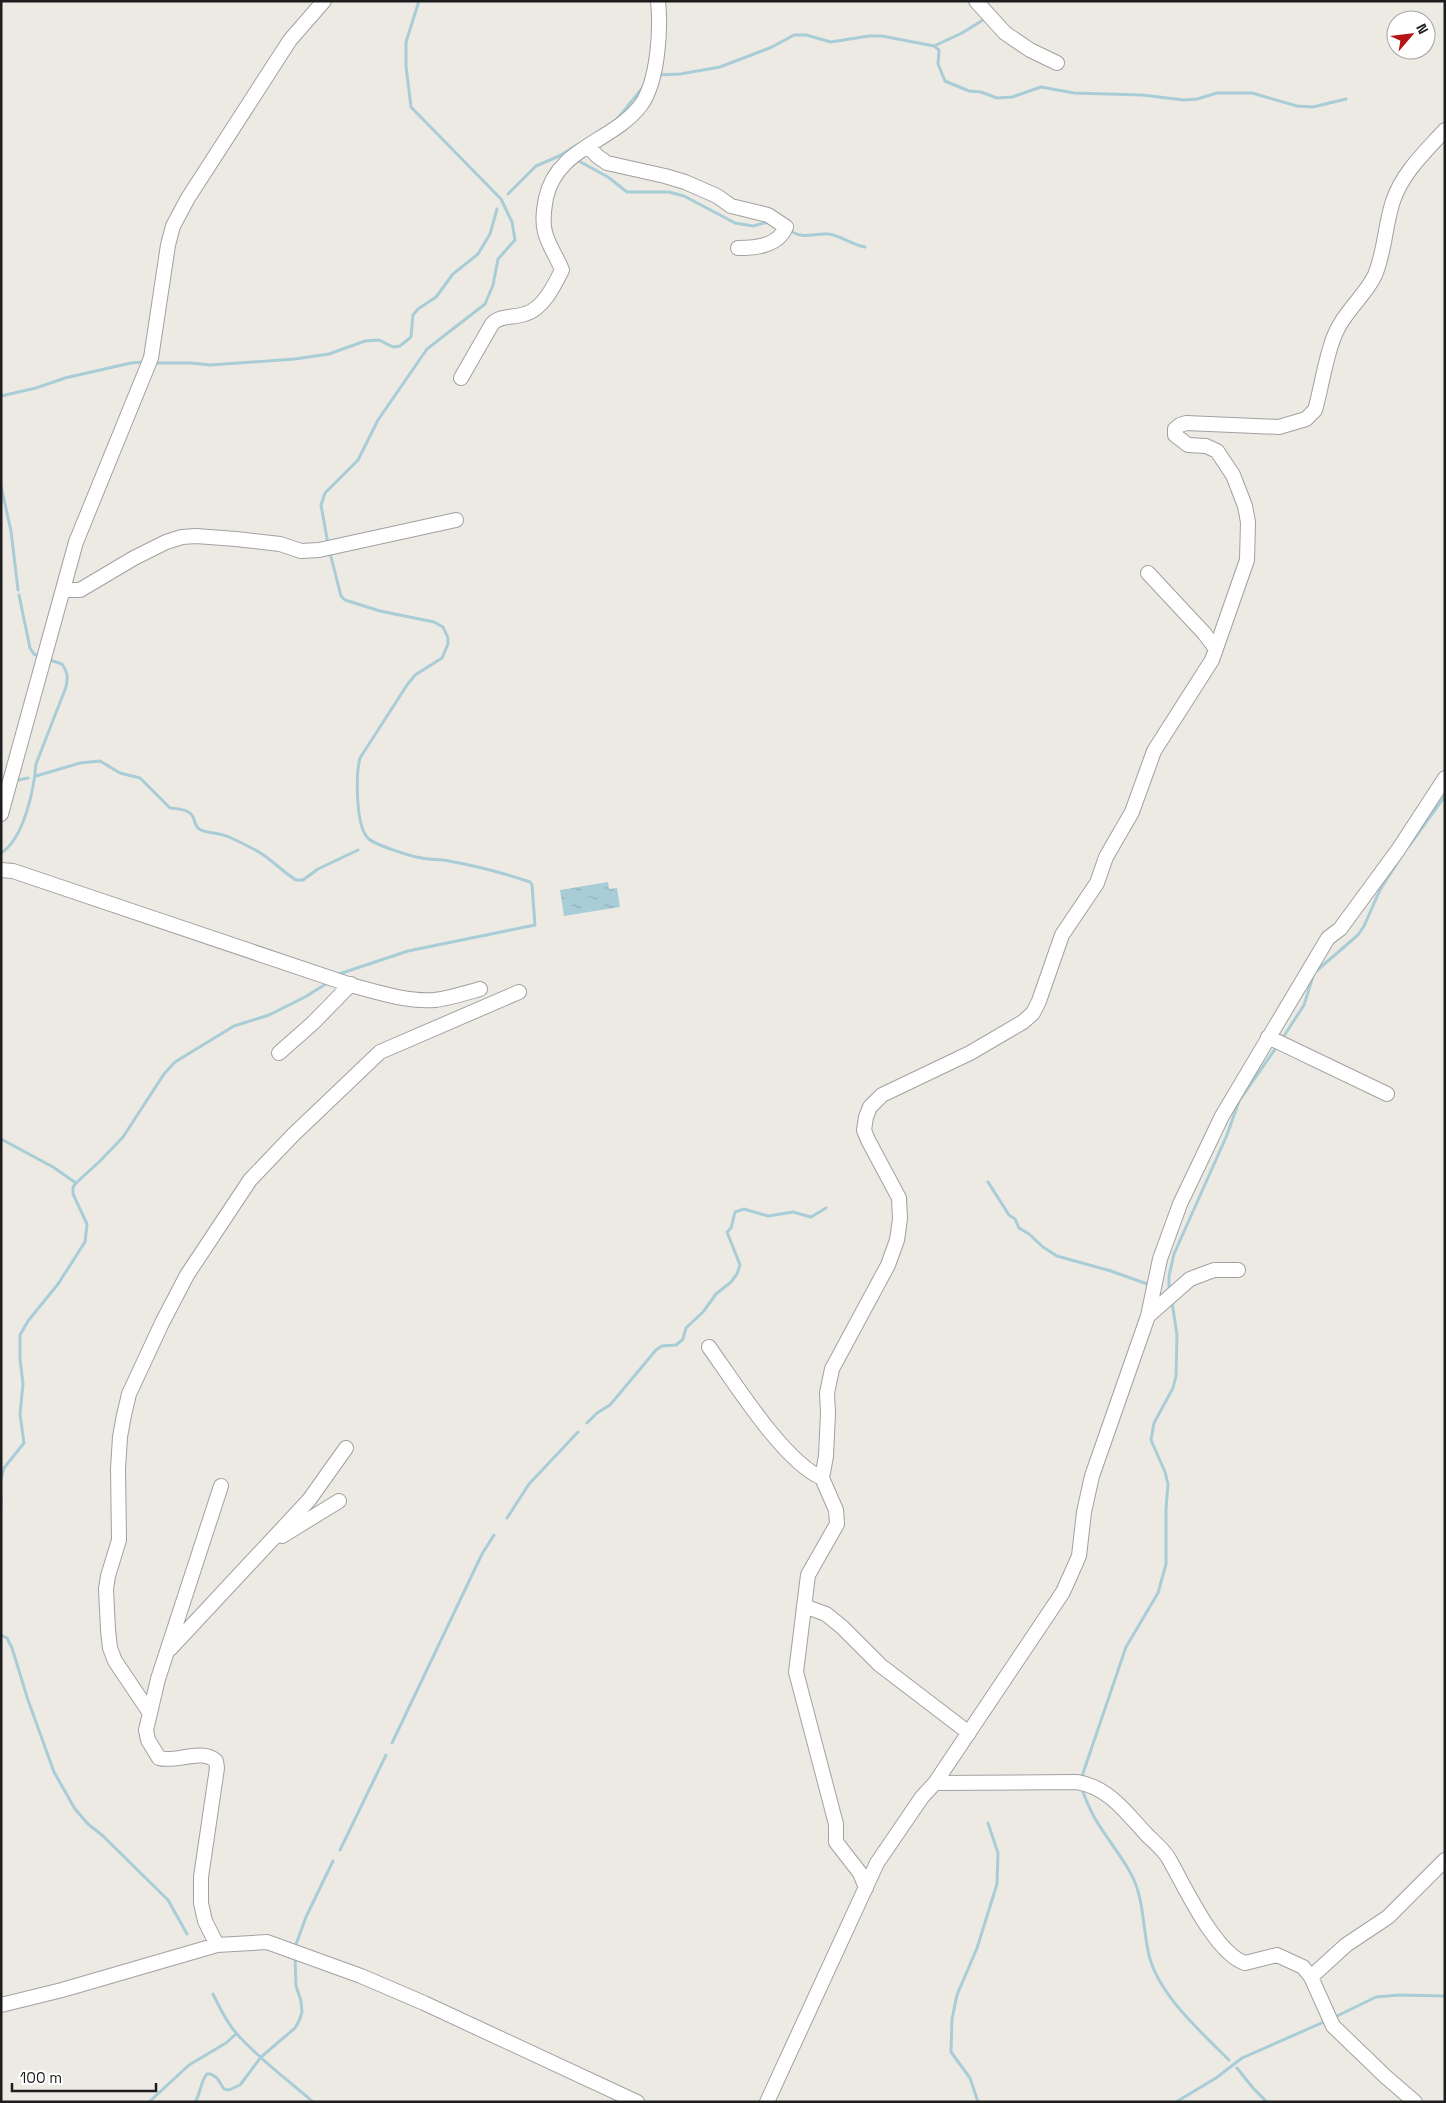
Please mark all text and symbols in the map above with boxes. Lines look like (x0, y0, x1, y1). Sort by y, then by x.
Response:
north arrow (1386, 10, 1436, 60)
text: N (1412, 21, 1433, 37)
scale bar (12, 2060, 156, 2092)
text: 100 m (20, 2068, 62, 2087)

